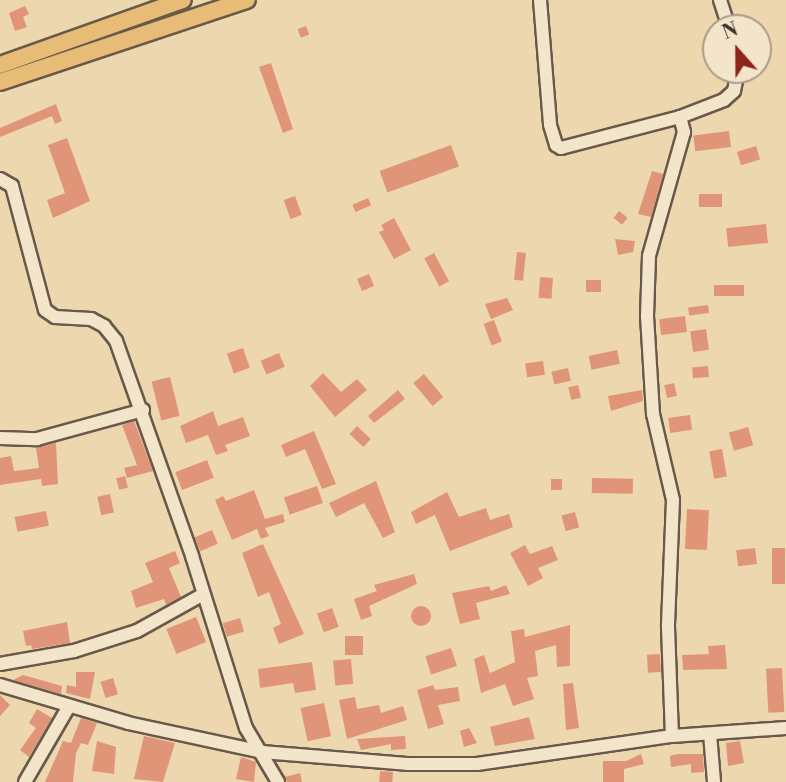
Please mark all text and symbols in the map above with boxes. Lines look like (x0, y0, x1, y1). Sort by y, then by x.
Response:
north arrow (702, 14, 772, 84)
text: N (719, 17, 742, 45)

